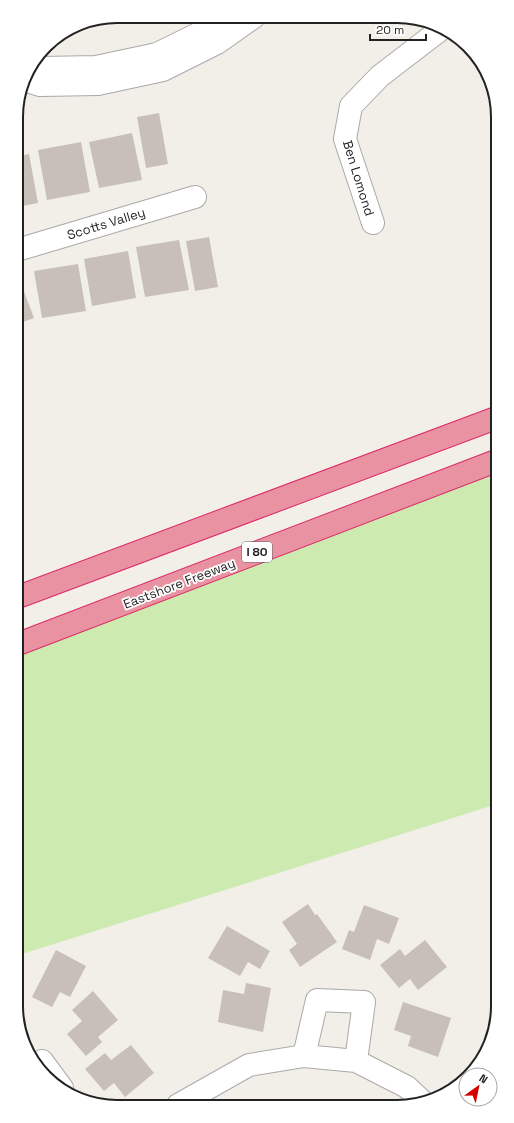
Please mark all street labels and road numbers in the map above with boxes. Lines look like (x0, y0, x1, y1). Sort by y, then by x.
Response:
street label: Ben Lomond (339, 138, 378, 218)
street label: Scotts Valley (65, 204, 147, 243)
road number: I 80 (242, 542, 272, 562)
street label: Eastshore Freeway (121, 554, 238, 613)

